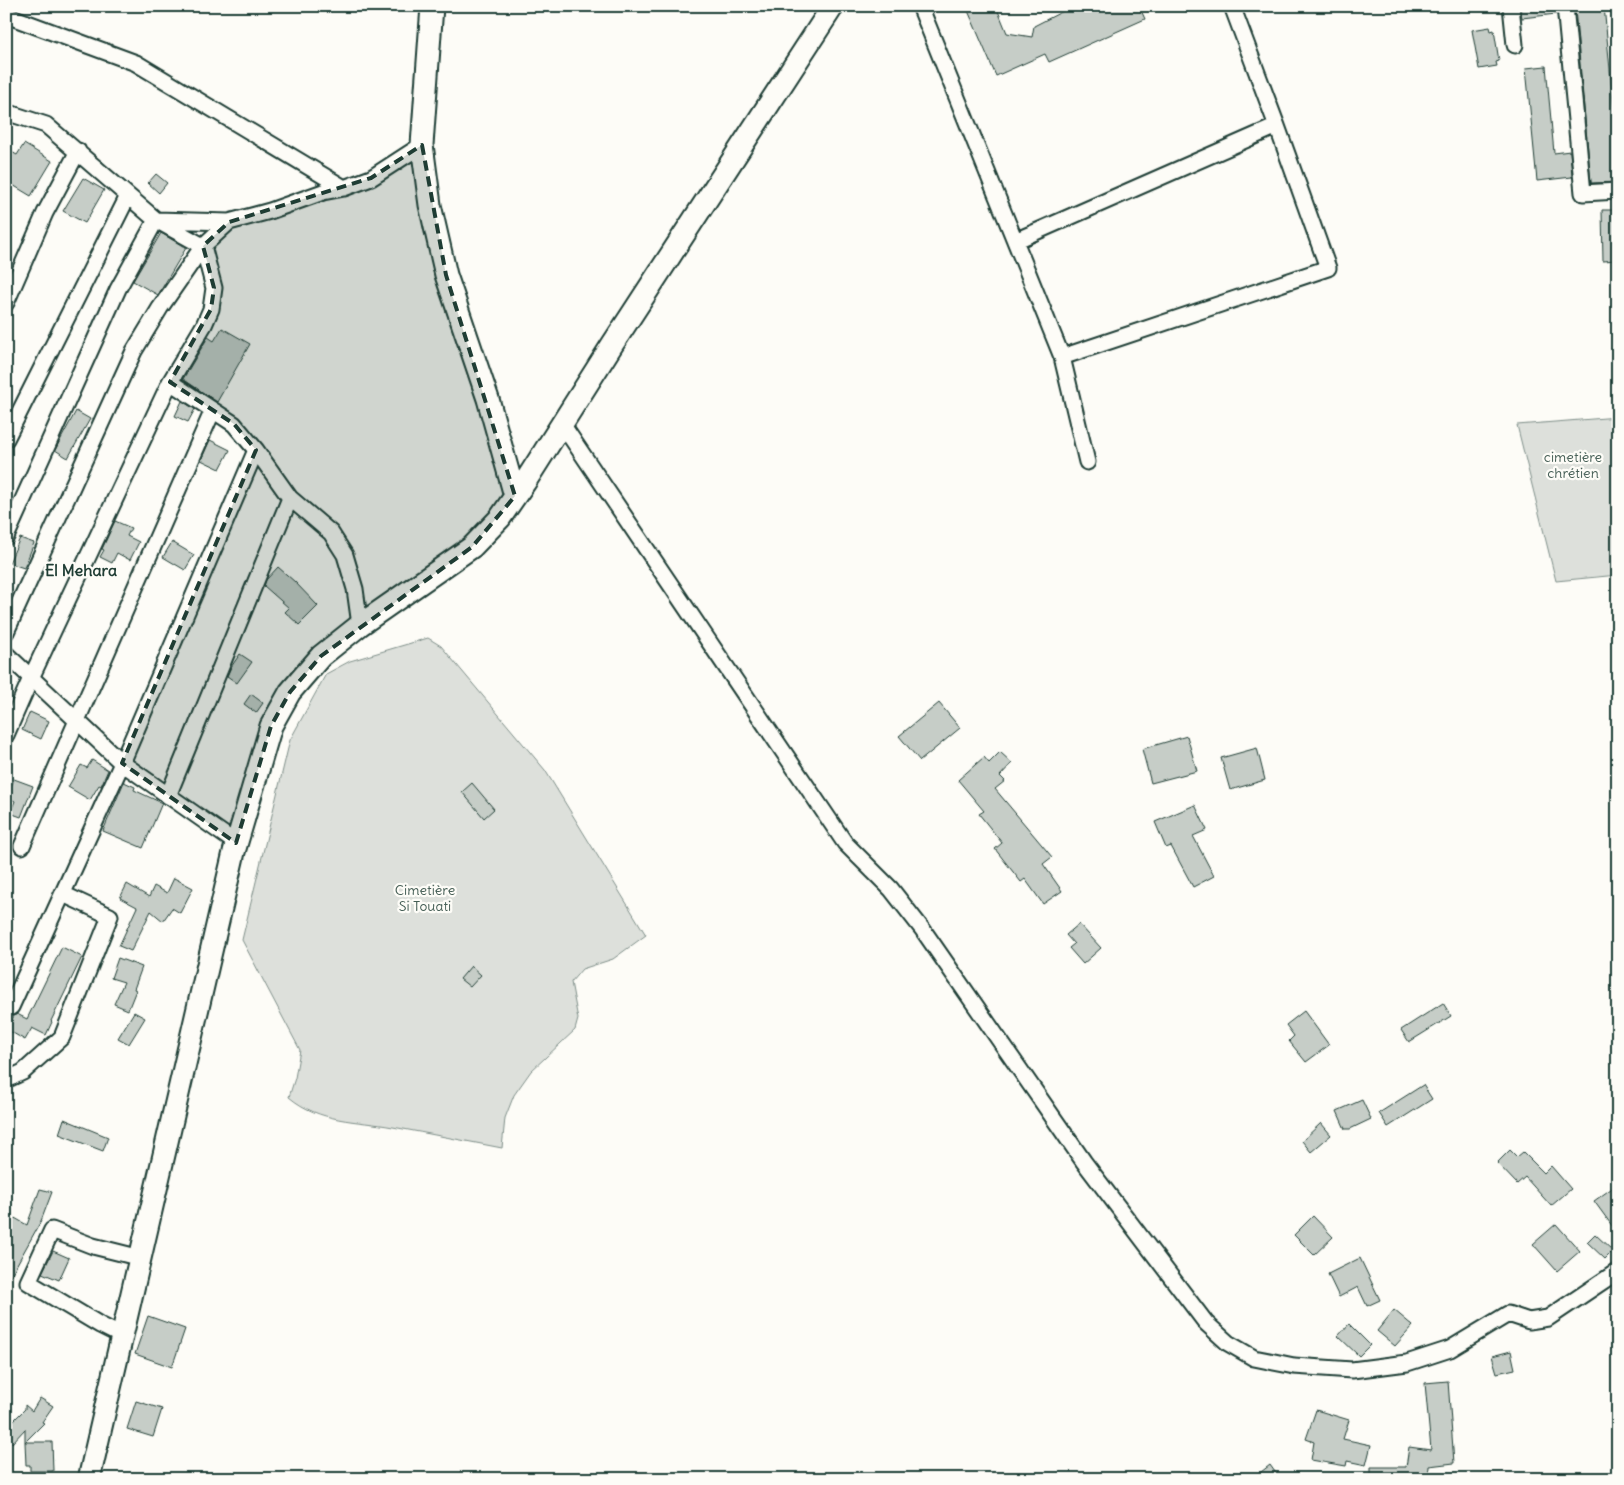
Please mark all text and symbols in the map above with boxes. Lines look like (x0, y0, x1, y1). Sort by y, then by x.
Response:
park label: cimetière chrétien (1544, 448, 1602, 482)
district label: El Mehara (45, 560, 117, 580)
park label: Cimetière Si Touati (395, 881, 455, 915)

